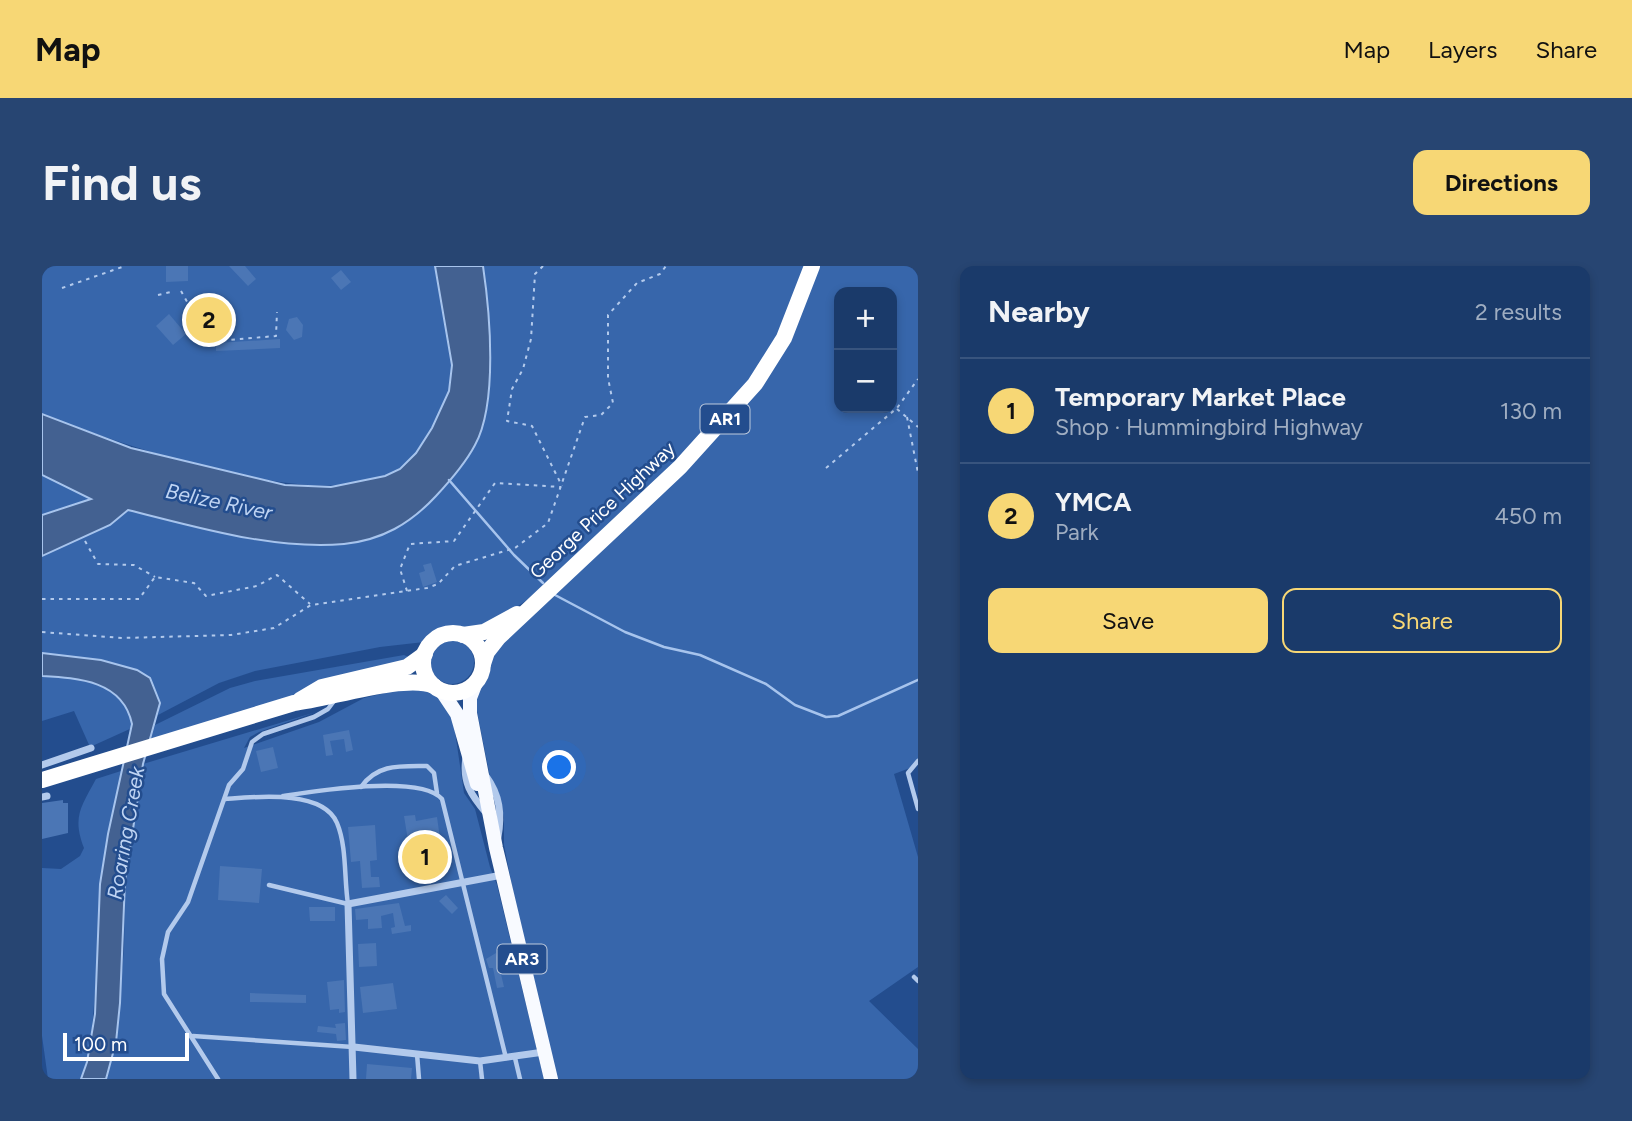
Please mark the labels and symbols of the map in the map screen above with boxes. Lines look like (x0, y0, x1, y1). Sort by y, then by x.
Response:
pin: 2 (186, 294, 232, 346)
road number: AR1 (700, 404, 750, 434)
street label: George Price Highway (525, 437, 680, 584)
water label: Belize River (164, 478, 275, 525)
your location (542, 750, 576, 784)
water label: Roaring Creek (102, 764, 150, 901)
pin: 1 (402, 831, 448, 883)
road number: AR3 (498, 944, 546, 974)
scale bar (63, 1030, 189, 1062)

